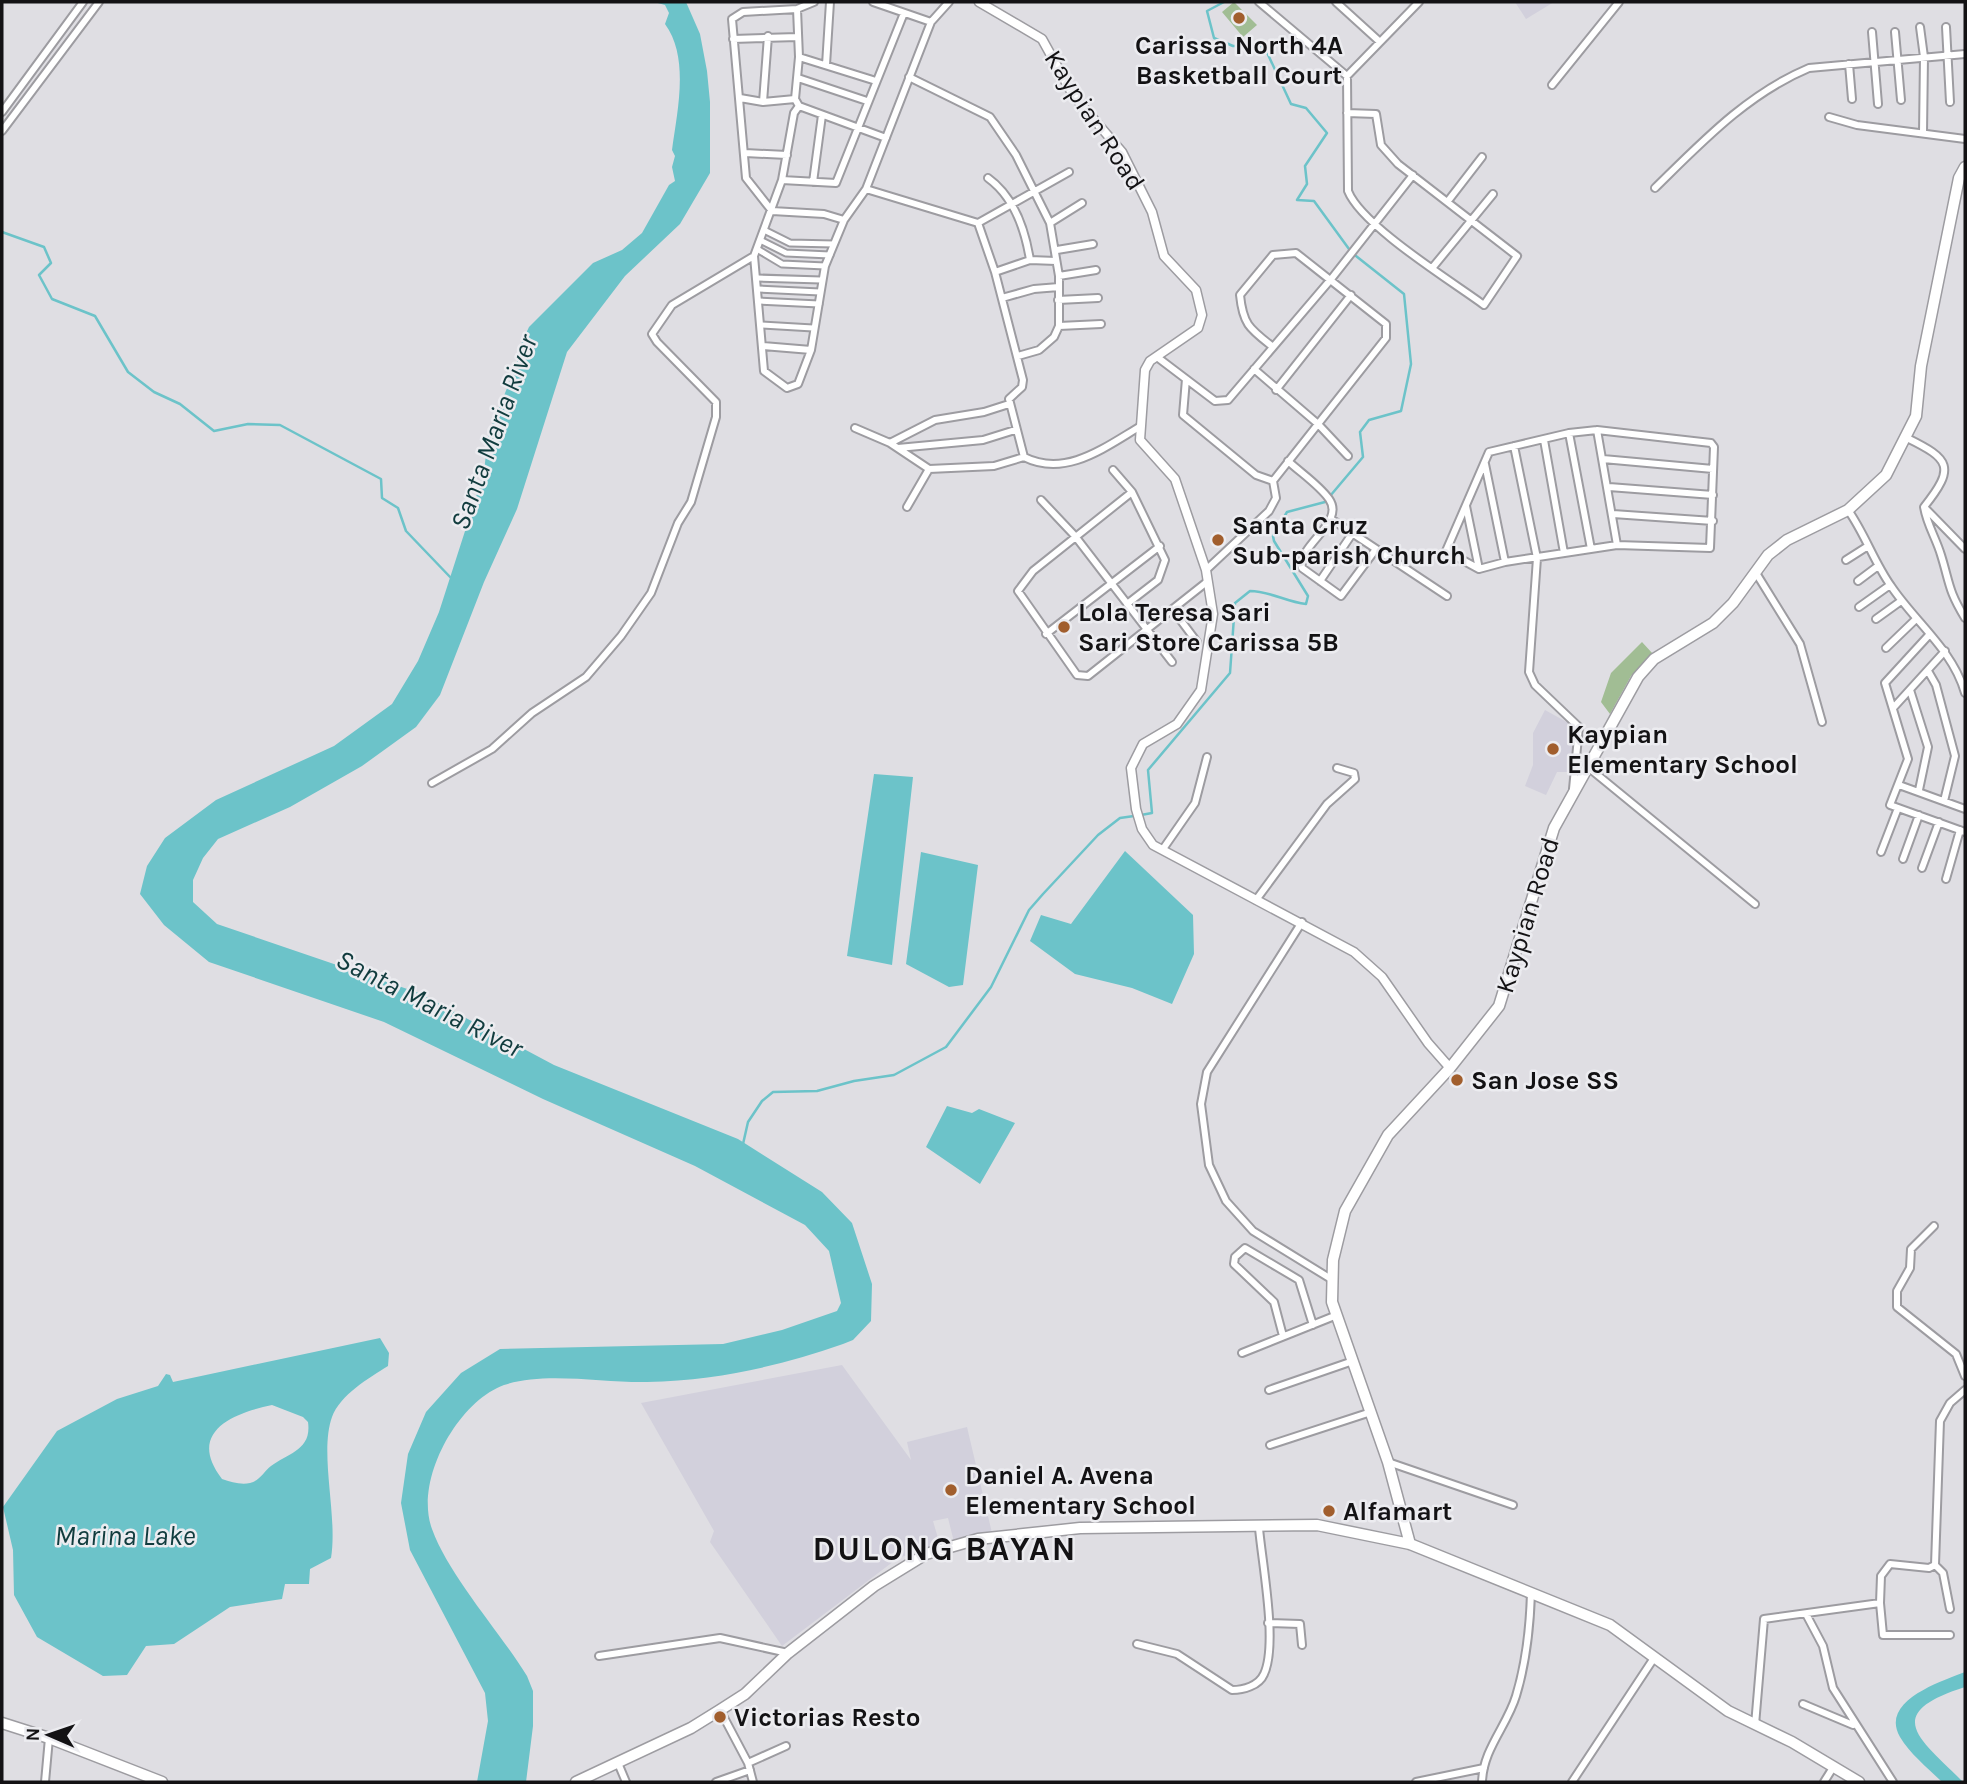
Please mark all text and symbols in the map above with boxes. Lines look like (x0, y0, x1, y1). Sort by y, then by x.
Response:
marker: Carissa North 4A Basketball Court (1231, 10, 1247, 26)
place label: Carissa North 4A Basketball Court (1135, 30, 1343, 91)
street label: Kaypian Road (1038, 44, 1151, 196)
water label: Santa Maria River (443, 329, 545, 534)
place label: Santa Cruz Sub-parish Church (1232, 510, 1466, 571)
marker: Santa Cruz Sub-parish Church (1210, 532, 1226, 548)
place label: Lola Teresa Sari Sari Store Carissa 5B (1078, 597, 1339, 658)
marker: Lola Teresa Sari Sari Store Carissa 5B (1056, 619, 1072, 635)
place label: Kaypian Elementary School (1567, 719, 1798, 780)
marker: Kaypian Elementary School (1545, 741, 1561, 757)
street label: Kaypian Road (1489, 834, 1566, 997)
water label: Santa Maria River (331, 942, 530, 1065)
place label: San Jose SS (1471, 1065, 1619, 1096)
marker: San Jose SS (1449, 1072, 1465, 1088)
place label: Daniel A. Avena Elementary School (965, 1460, 1196, 1521)
marker: Daniel A. Avena Elementary School (943, 1482, 959, 1498)
place label: Alfamart (1343, 1496, 1452, 1527)
marker: Alfamart (1321, 1503, 1337, 1519)
water label: Marina Lake (54, 1519, 196, 1552)
district label: DULONG BAYAN (813, 1530, 1077, 1568)
north arrow (14, 1700, 84, 1770)
place label: Victorias Resto (734, 1702, 920, 1733)
marker: Victorias Resto (712, 1709, 728, 1725)
text: N (22, 1727, 44, 1742)

